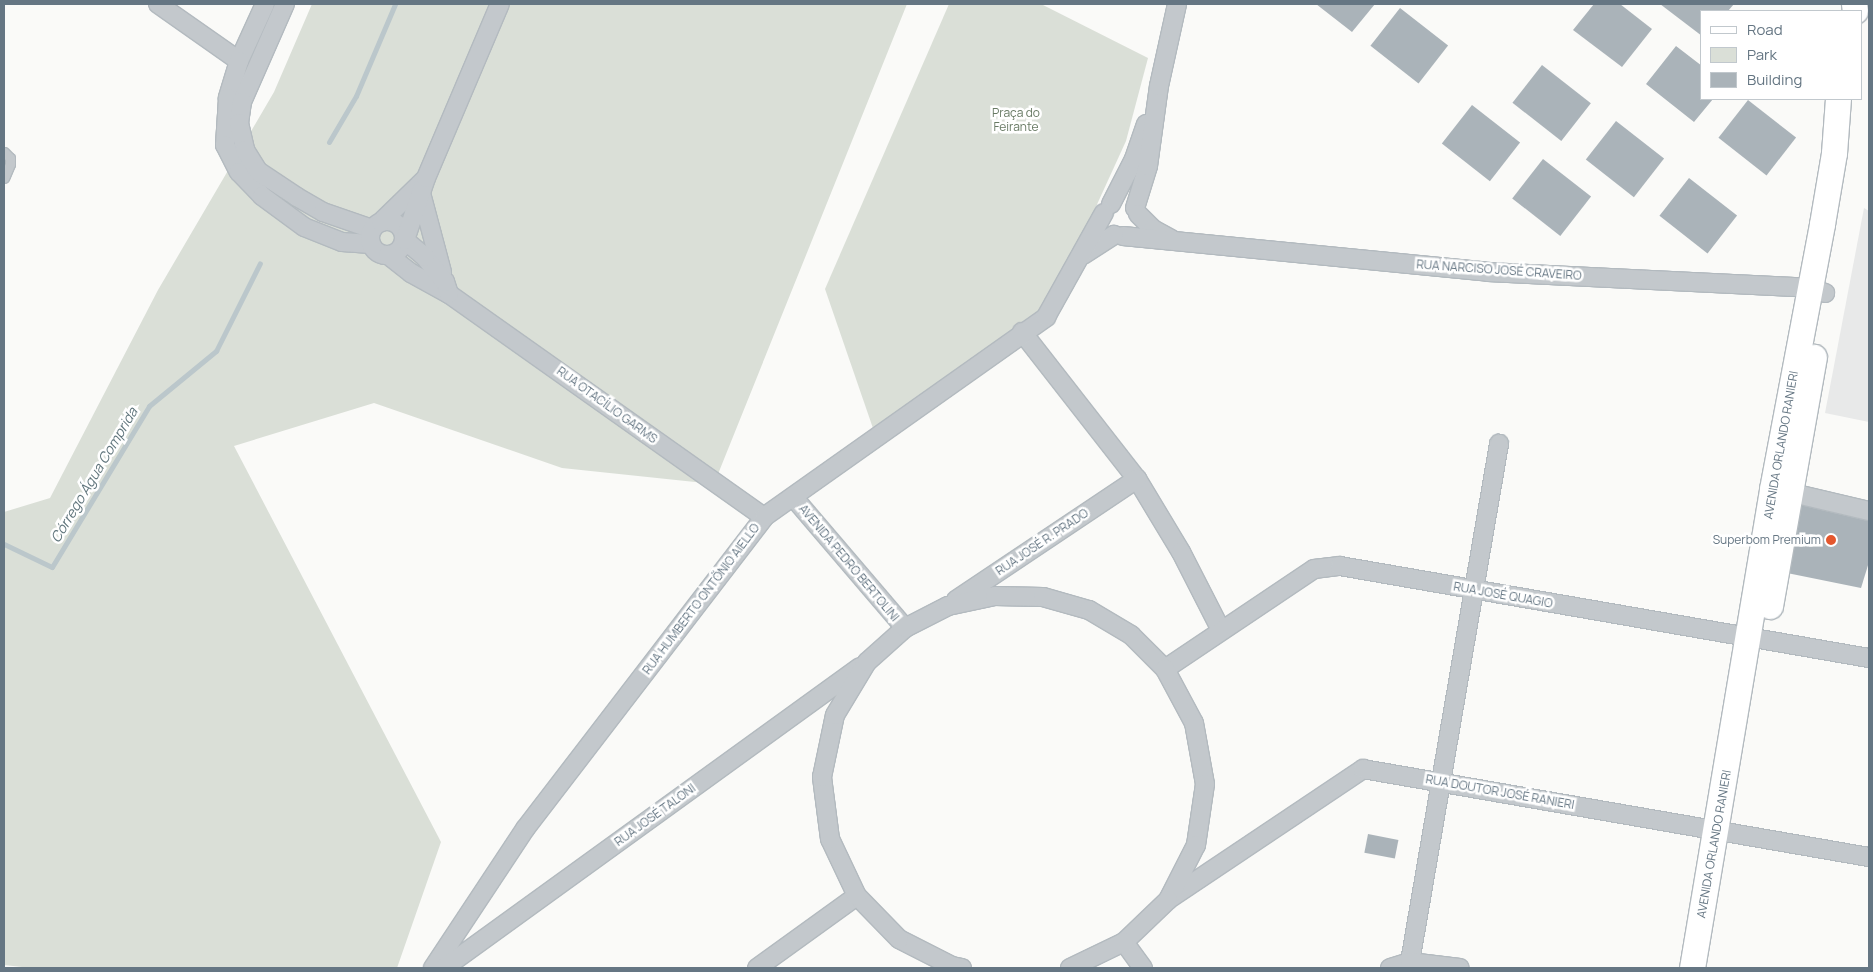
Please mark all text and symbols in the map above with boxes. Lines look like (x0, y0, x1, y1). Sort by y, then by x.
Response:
legend (1700, 10, 1863, 100)
text: Road (1747, 19, 1783, 40)
text: Park (1747, 44, 1777, 65)
text: Building (1747, 69, 1802, 90)
park label: Praça do Feirante (992, 106, 1040, 134)
street label: RUA NARCISO JOSÉ CRAVEIRO (1416, 257, 1582, 283)
street label: RUA OTACÍLIO GARMS (554, 364, 660, 446)
street label: AVENIDA ORLANDO RANIERI (1761, 370, 1801, 520)
water label: Córrego Água Comprida (47, 404, 141, 546)
street label: AVENIDA PEDRO BERTOLINI (796, 502, 902, 624)
street label: RUA JOSÉ R. PRADO (993, 506, 1091, 578)
street label: RUA HUMBERTO ONTÕNIO AIELLO (640, 521, 762, 677)
place label: Superbom Premium (1713, 533, 1821, 547)
marker: Superbom Premium (1825, 534, 1837, 546)
street label: RUA JOSÉ QUAGIO (1452, 579, 1554, 611)
street label: AVENIDA ORLANDO RANIERI (1694, 769, 1734, 919)
street label: RUA DOUTOR JOSÉ RANIERI (1424, 772, 1576, 812)
street label: RUA JOSÉ TALONI (612, 781, 698, 849)

